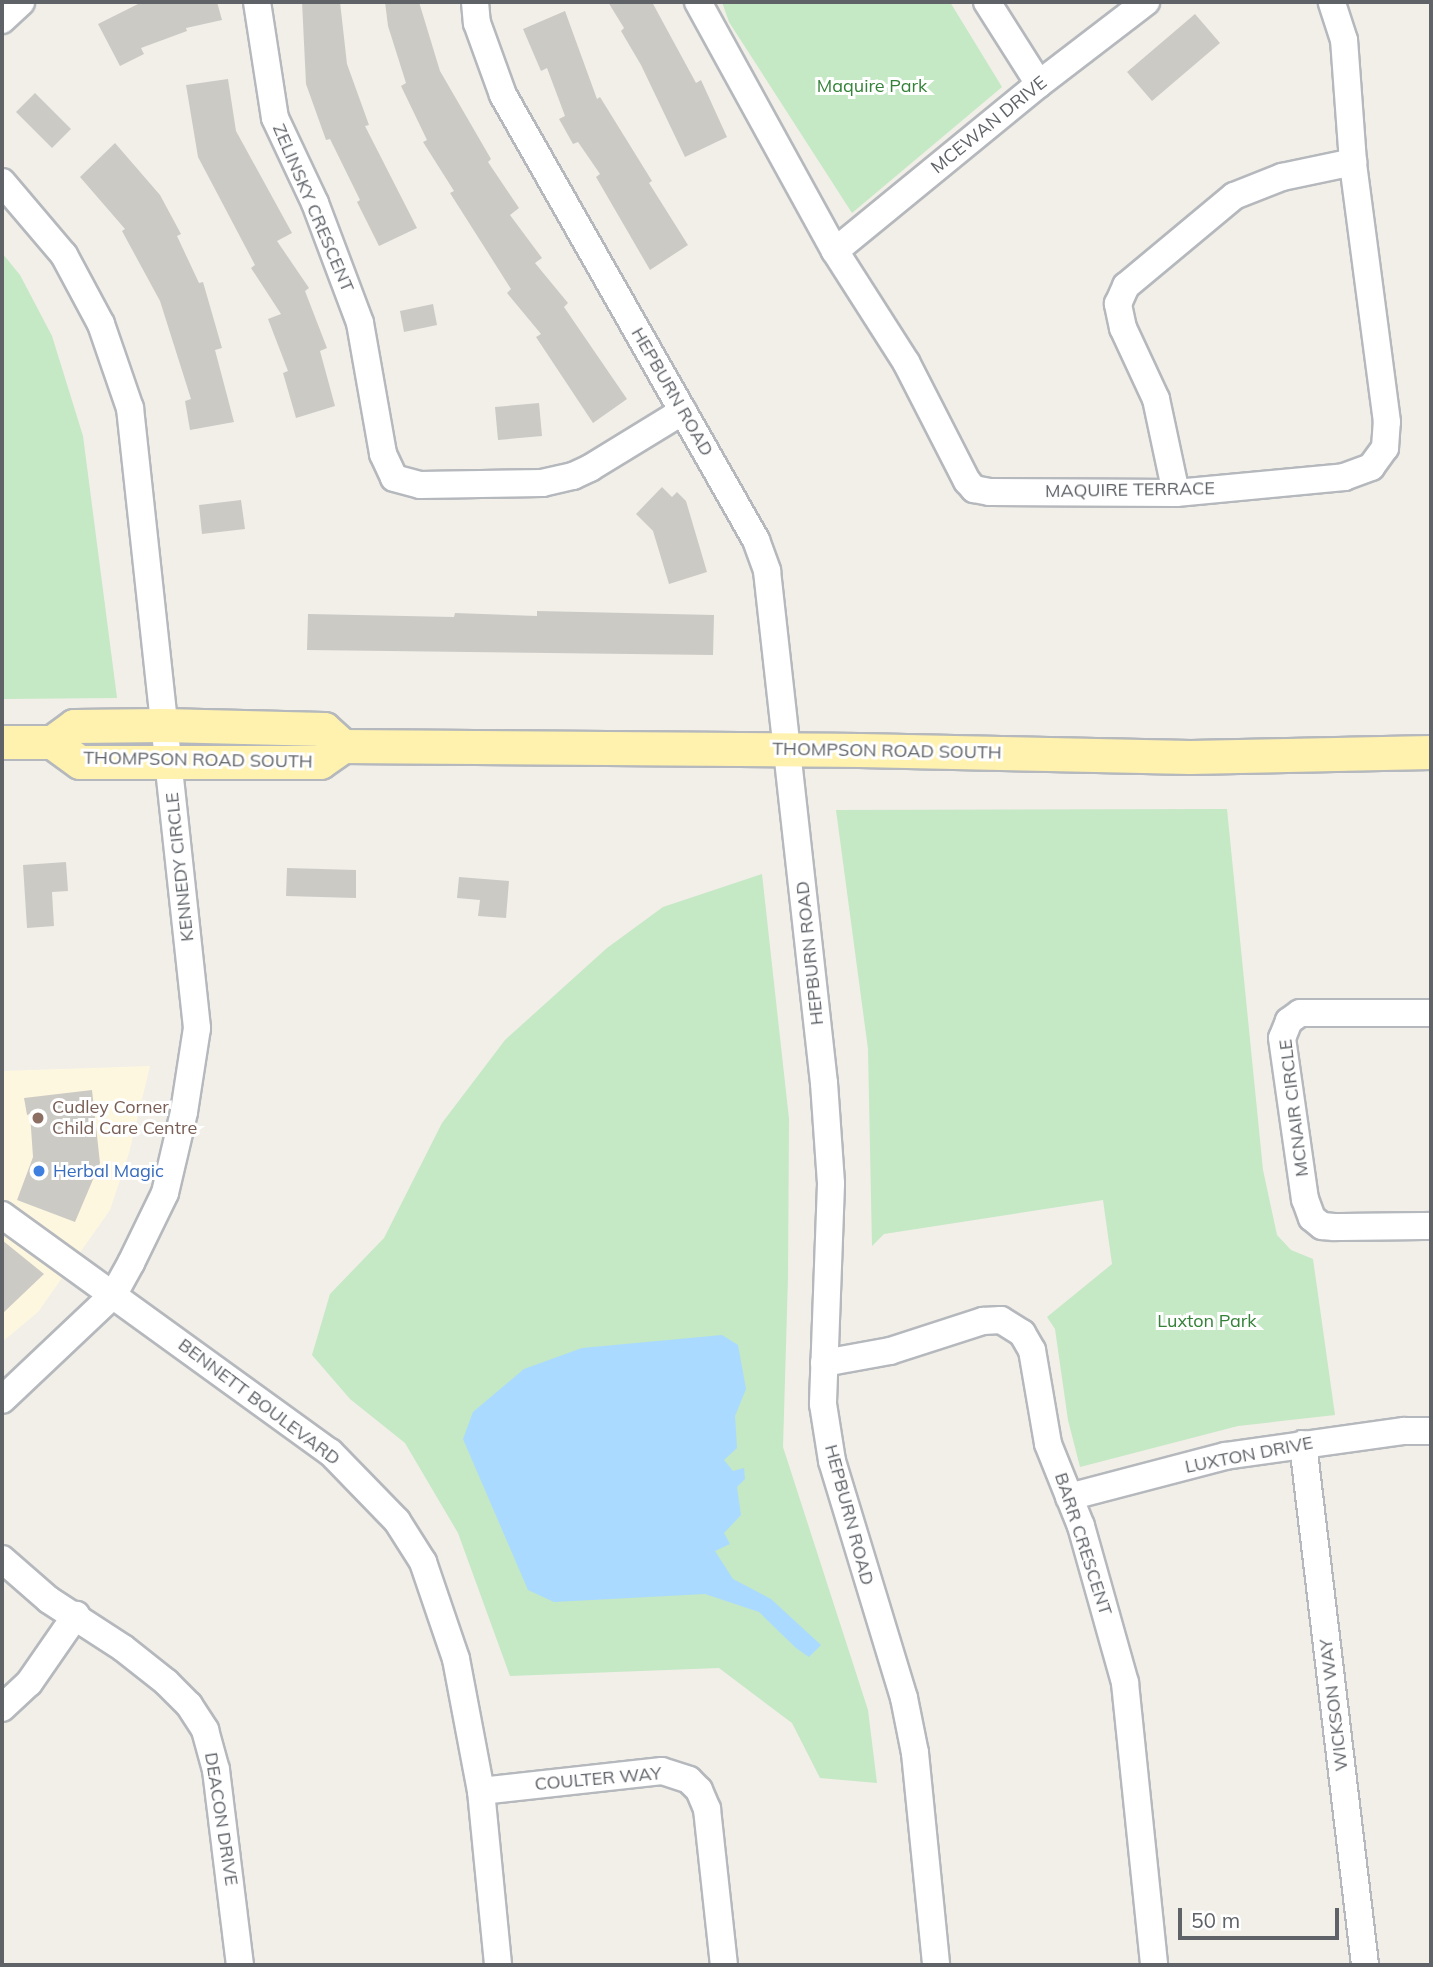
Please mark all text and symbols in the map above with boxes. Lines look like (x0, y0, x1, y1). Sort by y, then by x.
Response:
street label: MCEWAN DRIVE (927, 72, 1051, 178)
park label: Maquire Park (817, 75, 927, 97)
street label: ZELINSKY CRESCENT (268, 121, 358, 295)
street label: HEPBURN ROAD (626, 324, 718, 460)
street label: MAQUIRE TERRACE (1045, 478, 1215, 502)
street label: THOMPSON ROAD SOUTH (772, 738, 1002, 764)
street label: THOMPSON ROAD SOUTH (83, 747, 313, 773)
street label: KENNEDY CIRCLE (161, 791, 199, 943)
street label: HEPBURN ROAD (792, 880, 828, 1026)
street label: MCNAIR CIRCLE (1275, 1038, 1313, 1178)
place label: Cudley Corner Child Care Centre (52, 1097, 197, 1140)
marker: Cudley Corner Child Care Centre (30, 1110, 46, 1126)
place label: Herbal Magic (53, 1160, 164, 1182)
marker: Herbal Magic (31, 1163, 47, 1179)
park label: Luxton Park (1157, 1310, 1257, 1332)
street label: BENNETT BOULEVARD (174, 1334, 344, 1470)
street label: LUXTON DRIVE (1183, 1432, 1315, 1478)
street label: HEPBURN ROAD (820, 1442, 878, 1588)
street label: BARR CRESCENT (1050, 1470, 1116, 1618)
street label: WICKSON WAY (1315, 1638, 1353, 1772)
street label: DEACON DRIVE (200, 1751, 242, 1887)
street label: COULTER WAY (534, 1763, 662, 1795)
scale bar (1181, 1894, 1342, 1938)
text: 50 m (1191, 1907, 1240, 1933)

